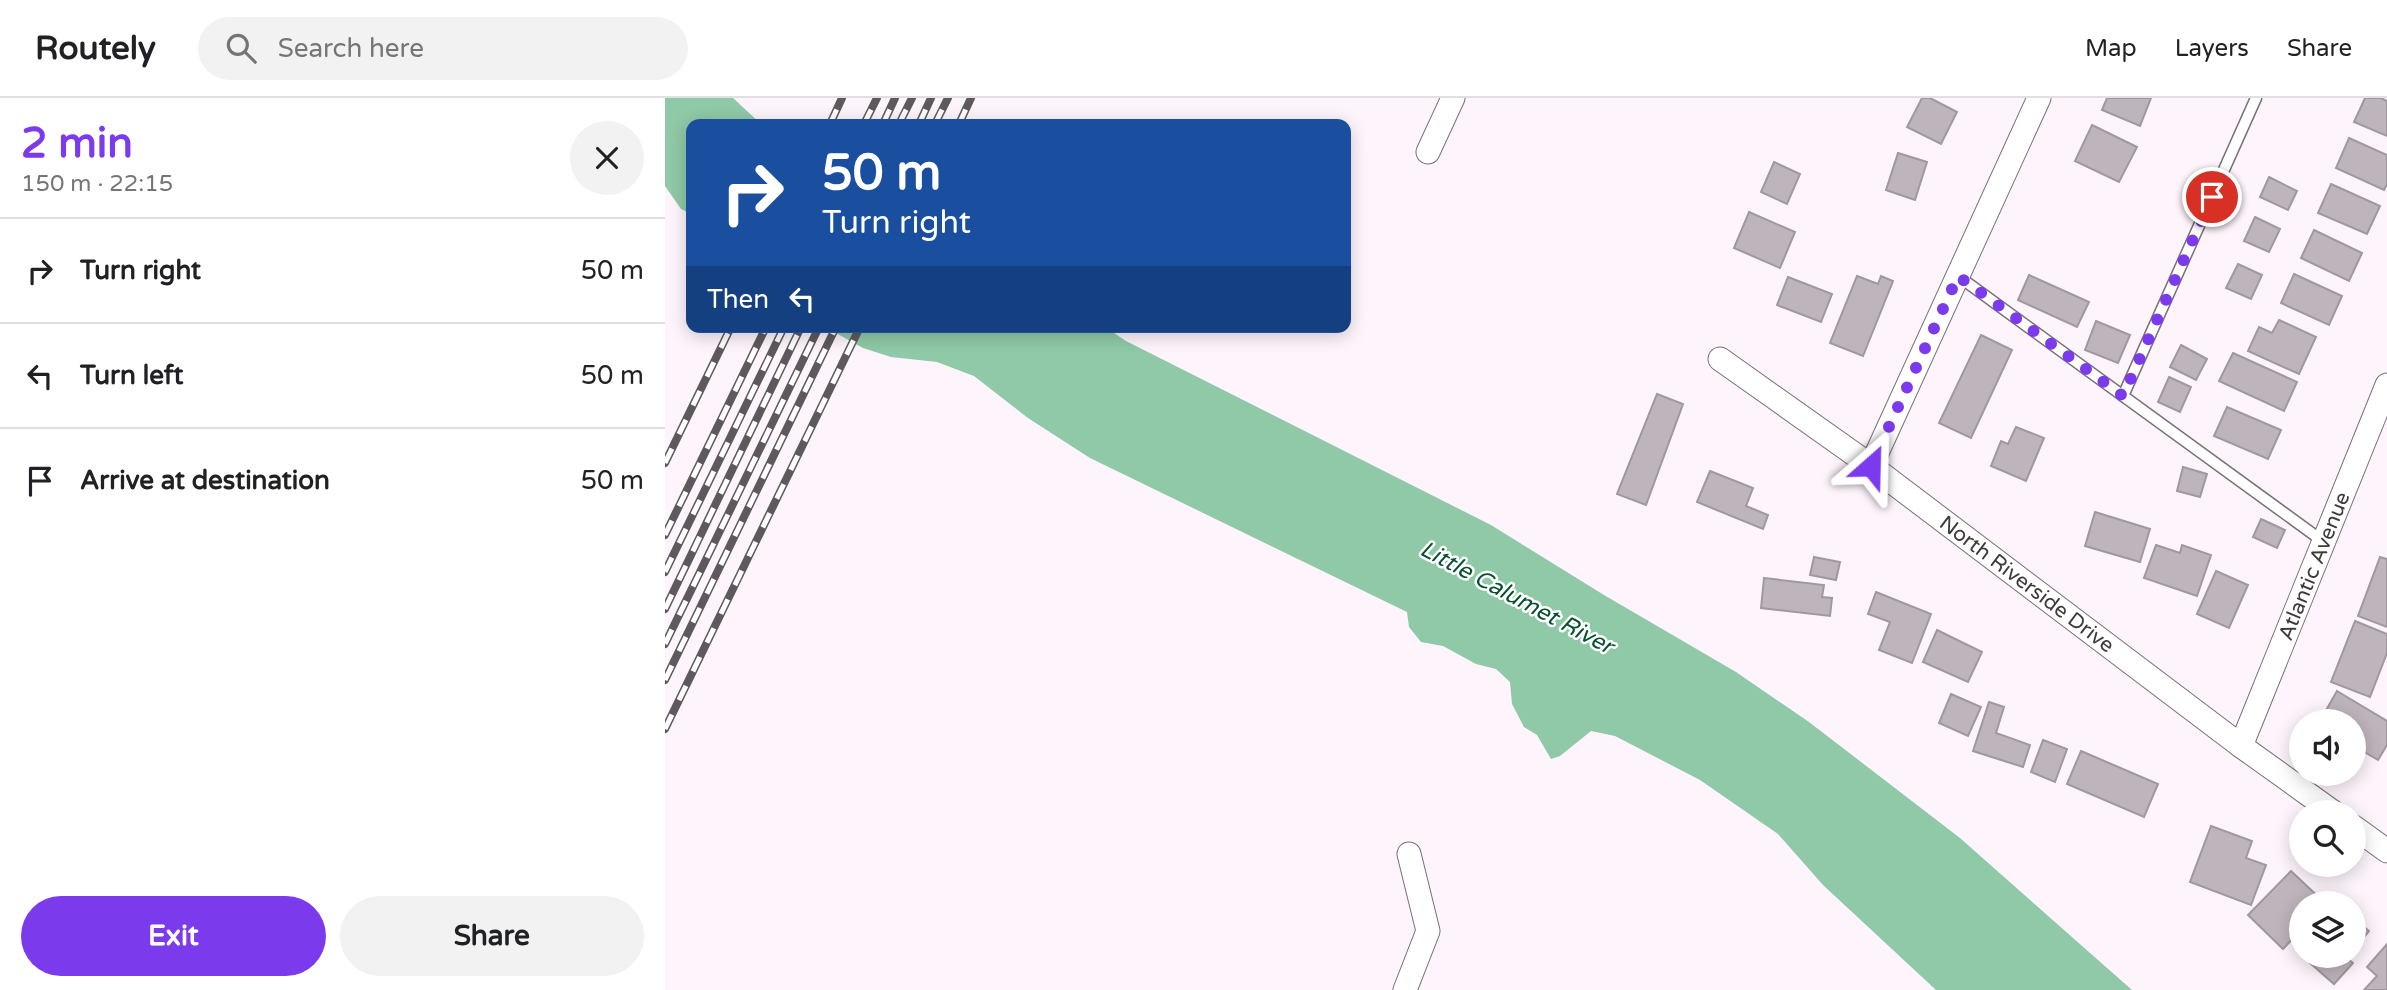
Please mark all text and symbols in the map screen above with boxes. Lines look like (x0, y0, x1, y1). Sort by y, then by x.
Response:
search box (198, 17, 688, 80)
text: Routely (35, 29, 156, 68)
icon: search (222, 29, 260, 67)
text: Search here (278, 33, 424, 64)
text: Map (2085, 34, 2137, 63)
text: Layers (2175, 34, 2249, 63)
text: Share (2287, 34, 2352, 63)
text: 2 min (21, 118, 133, 169)
button: close (570, 121, 644, 195)
text: 50 m (822, 144, 941, 203)
icon: right (707, 147, 798, 238)
pin (2182, 167, 2242, 227)
text: 150 m · 22:15 (21, 170, 173, 198)
icon: arrive (2193, 178, 2231, 216)
text: Turn right (822, 204, 971, 242)
icon: right (21, 252, 59, 290)
text: Turn right (80, 255, 201, 286)
text: 50 m (581, 255, 644, 286)
icon: left (783, 280, 821, 318)
text: Then (707, 284, 769, 315)
icon: left (21, 357, 59, 395)
text: Turn left (80, 360, 183, 391)
text: 50 m (581, 360, 644, 391)
position arrow (1834, 429, 1908, 503)
icon: arrive (21, 462, 59, 500)
text: Arrive at destination (80, 465, 330, 496)
text: 50 m (581, 465, 644, 496)
street label: Atlantic Avenue (2273, 488, 2356, 644)
street label: North Riverside Drive (1934, 511, 2119, 658)
water label: Little Calumet River (1415, 535, 1621, 662)
map controls (2289, 709, 2366, 968)
button: sound (2289, 709, 2366, 786)
button: search (2289, 800, 2366, 877)
button: layers (2289, 891, 2366, 968)
button: Exit (21, 896, 326, 976)
button: Share (340, 896, 644, 976)

